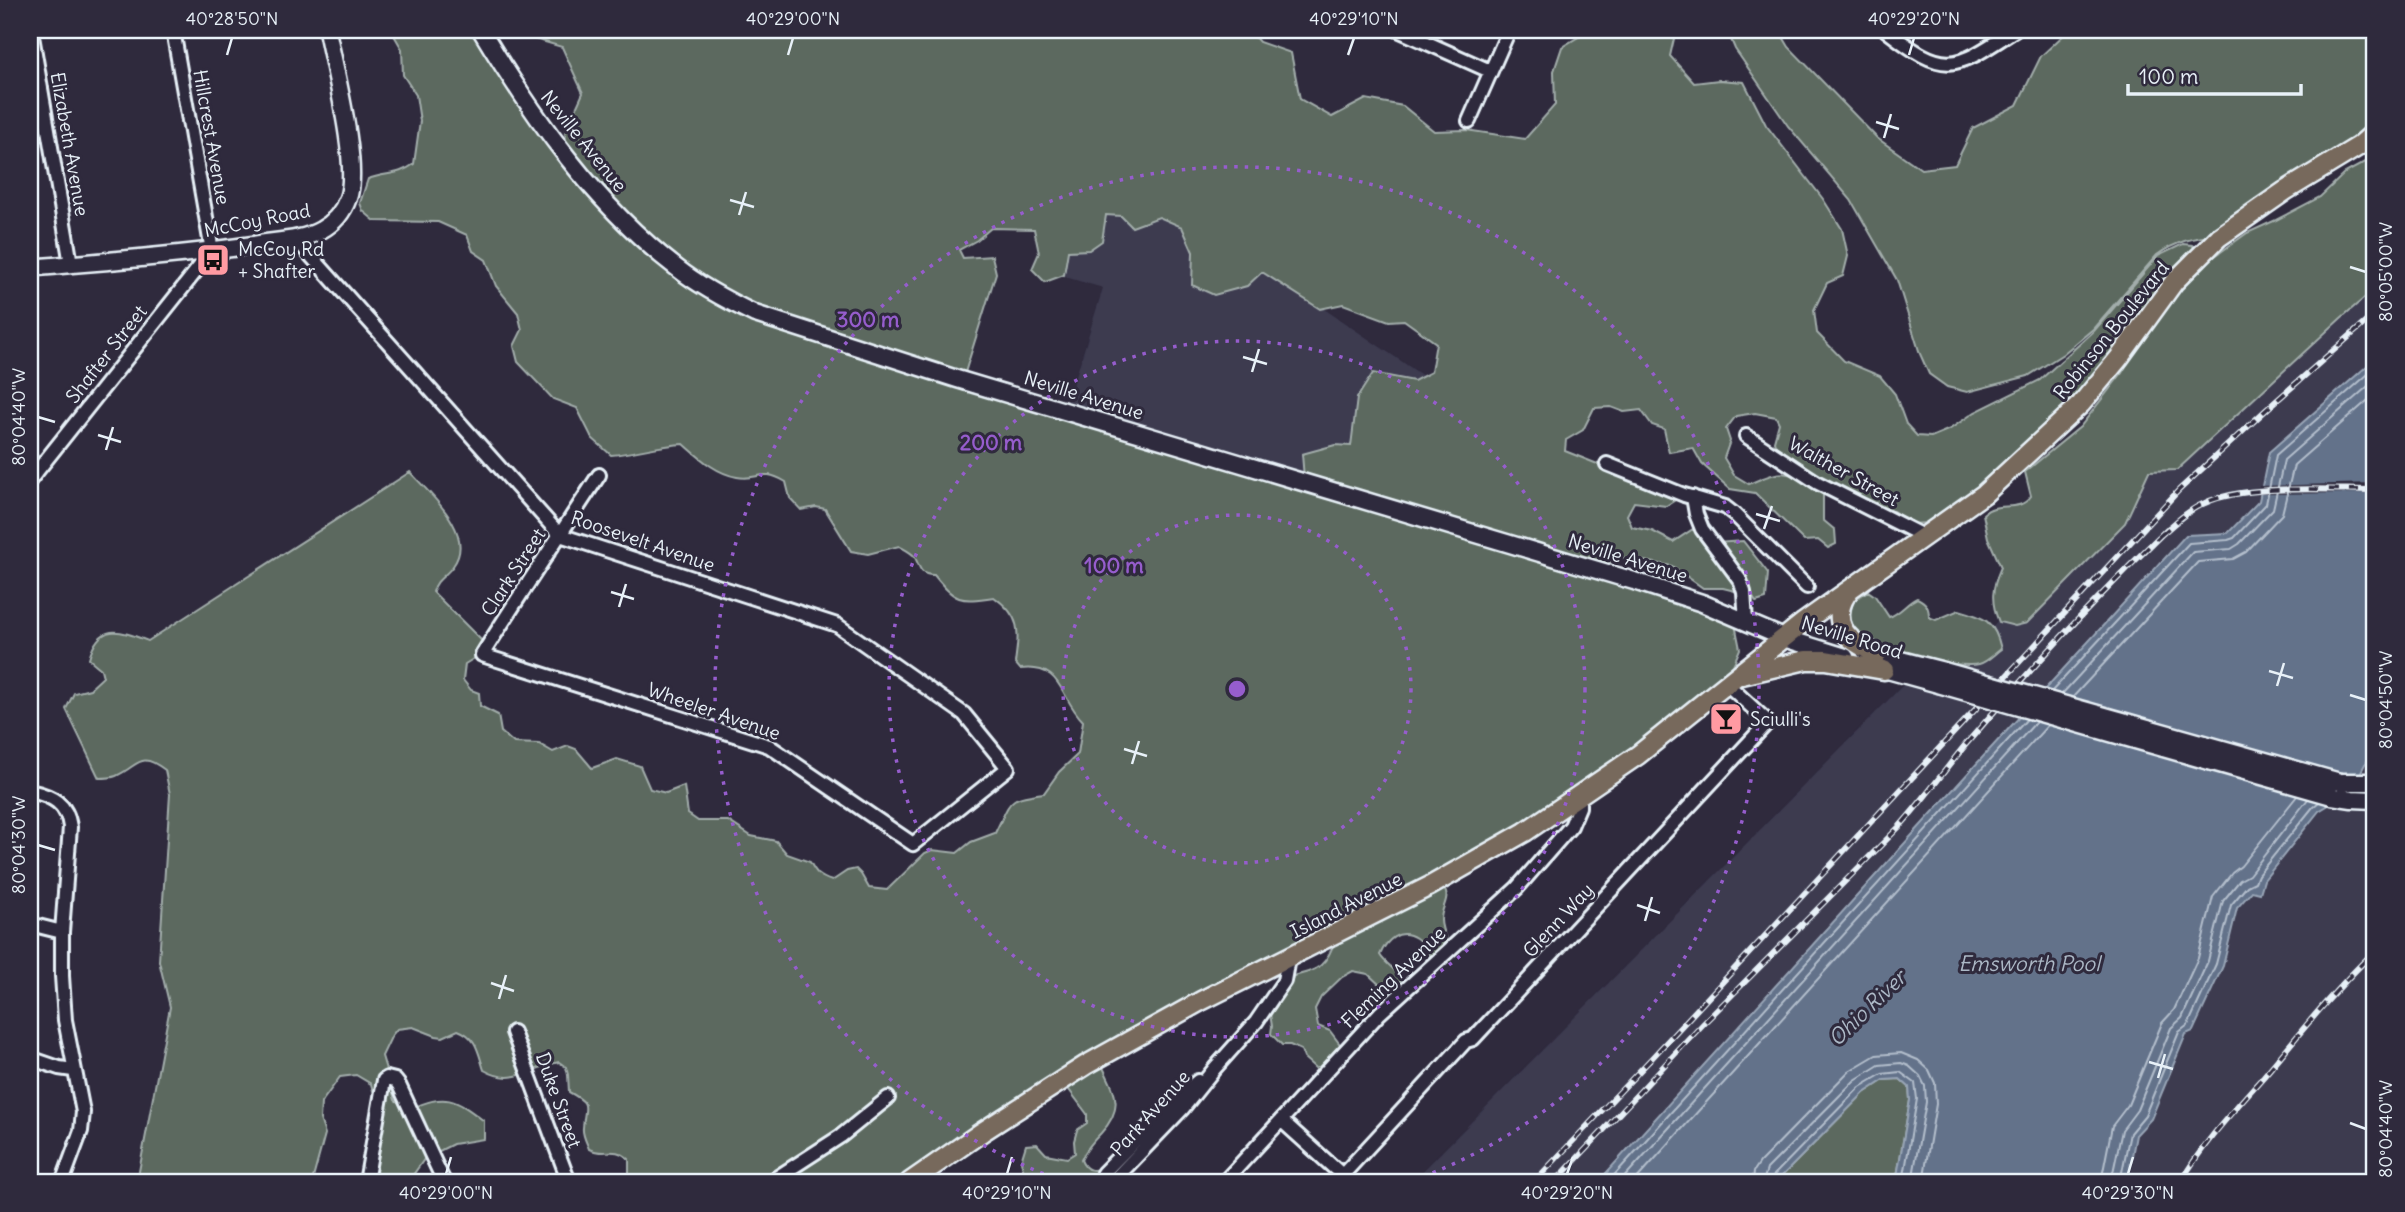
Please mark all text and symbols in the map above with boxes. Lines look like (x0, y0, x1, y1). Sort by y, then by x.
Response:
text: 40°28'50"N (186, 7, 278, 30)
text: 40°29'00"N (746, 7, 840, 30)
text: 40°29'10"N (1309, 7, 1399, 30)
text: 40°29'20"N (1868, 7, 1960, 30)
scale bar (2128, 52, 2302, 96)
text: 100 m (2139, 63, 2198, 90)
street label: Hillcrest Avenue (188, 68, 236, 206)
street label: Elizabeth Avenue (46, 70, 94, 218)
street label: Neville Avenue (536, 85, 632, 197)
street label: McCoy Road (202, 198, 312, 242)
text: 80°05'00"W (2374, 222, 2397, 322)
place label: McCoy Rd + Shafter (238, 237, 324, 283)
bus stop icon: McCoy Rd + Shafter (194, 241, 232, 279)
street label: Robinson Boulevard (2048, 256, 2174, 404)
street label: Shafter Street (60, 300, 152, 408)
text: 300 m (837, 306, 900, 333)
street label: Neville Avenue (1021, 365, 1147, 425)
text: 80°04'40"W (7, 368, 30, 466)
text: 200 m (960, 429, 1023, 456)
street label: Walther Street (1785, 431, 1903, 511)
street label: Roosevelt Avenue (568, 505, 718, 577)
street label: Clark Street (476, 523, 550, 621)
street label: Neville Avenue (1565, 528, 1691, 588)
text: 100 m (1084, 552, 1144, 579)
street label: Neville Road (1799, 610, 1905, 664)
text: 80°04'50"W (2374, 651, 2397, 749)
street label: Wheeler Avenue (644, 677, 784, 745)
centre of rings (1225, 677, 1249, 701)
bar icon: Sciulli's (1707, 700, 1745, 738)
place label: Sciulli's (1750, 707, 1811, 731)
text: 80°04'30"W (7, 796, 30, 894)
street label: Island Avenue (1286, 867, 1406, 943)
street label: Glenn Way (1518, 878, 1598, 962)
street label: Fleming Avenue (1336, 921, 1450, 1033)
water label: Emsworth Pool (1958, 950, 2103, 977)
water label: Ohio River (1822, 963, 1913, 1052)
street label: Duke Street (531, 1049, 587, 1151)
street label: Park Avenue (1105, 1065, 1195, 1161)
text: 80°04'40"W (2374, 1080, 2397, 1178)
text: 40°29'00"N (399, 1181, 493, 1204)
text: 40°29'10"N (962, 1181, 1052, 1204)
text: 40°29'20"N (1521, 1181, 1613, 1204)
text: 40°29'30"N (2082, 1181, 2174, 1204)

